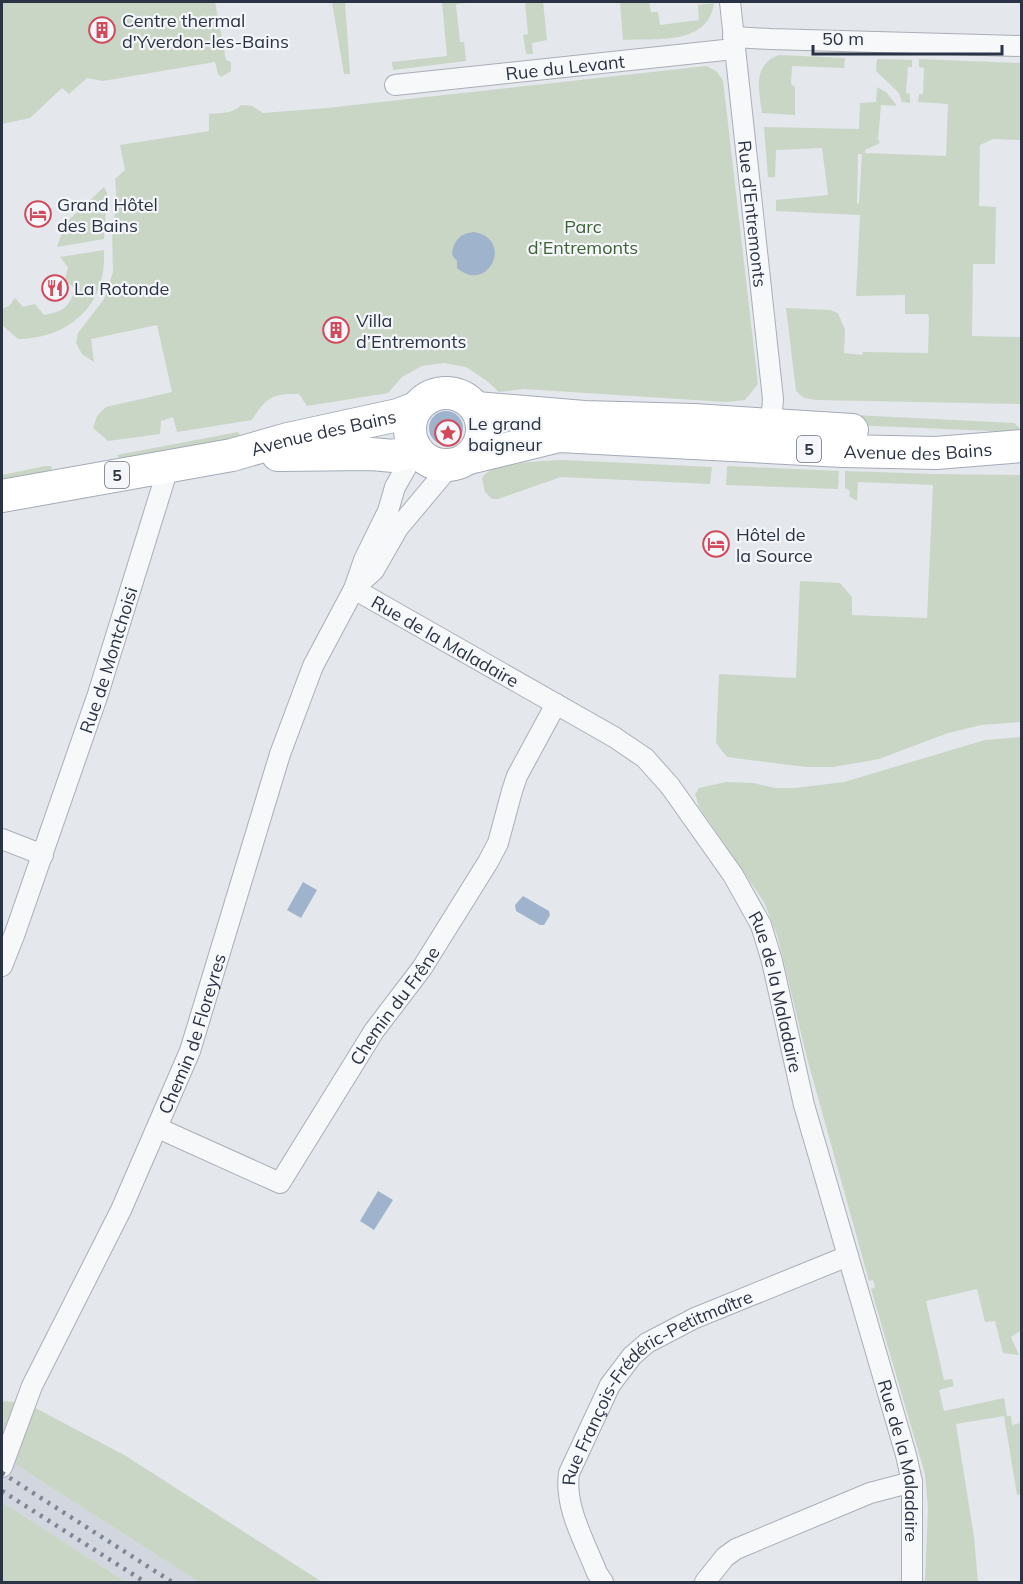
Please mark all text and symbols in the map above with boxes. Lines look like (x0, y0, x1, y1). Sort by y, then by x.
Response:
place label: Centre thermal d'Yverdon-les-Bains (122, 9, 289, 53)
building icon: Centre thermal d'Yverdon-les-Bains (87, 15, 117, 45)
scale bar (813, 18, 1002, 56)
text: 50 m (822, 27, 864, 50)
street label: Rue du Levant (504, 49, 626, 85)
street label: Rue d'Entremonts (734, 139, 772, 289)
place label: Grand Hôtel des Bains (57, 193, 158, 237)
hotel icon: Grand Hôtel des Bains (23, 199, 53, 229)
park label: Parc d’Entremonts (528, 215, 638, 259)
restaurant icon: La Rotonde (40, 273, 70, 303)
place label: La Rotonde (74, 277, 169, 300)
place label: Villa d’Entremonts (356, 309, 466, 353)
building icon: Villa d’Entremonts (321, 315, 351, 345)
street label: Avenue des Bains (248, 404, 398, 461)
place label: Le grand baigneur (468, 412, 542, 456)
place icon: Le grand baigneur (433, 418, 463, 448)
road number: 5 (797, 436, 821, 462)
street label: Avenue des Bains (843, 437, 993, 465)
road number: 5 (105, 462, 129, 488)
place label: Hôtel de la Source (736, 523, 813, 567)
hotel icon: Hôtel de la Source (701, 529, 731, 559)
street label: Rue de Montchoisi (74, 584, 142, 736)
street label: Rue de la Maladaire (367, 590, 523, 692)
street label: Rue de la Maladaire (744, 907, 808, 1075)
street label: Chemin du Frêne (344, 942, 444, 1069)
street label: Chemin de Floreyres (153, 950, 230, 1117)
street label: Rue François-Frédéric-Petitmaître (557, 1284, 756, 1486)
street label: Rue de la Maladaire (873, 1377, 924, 1542)

